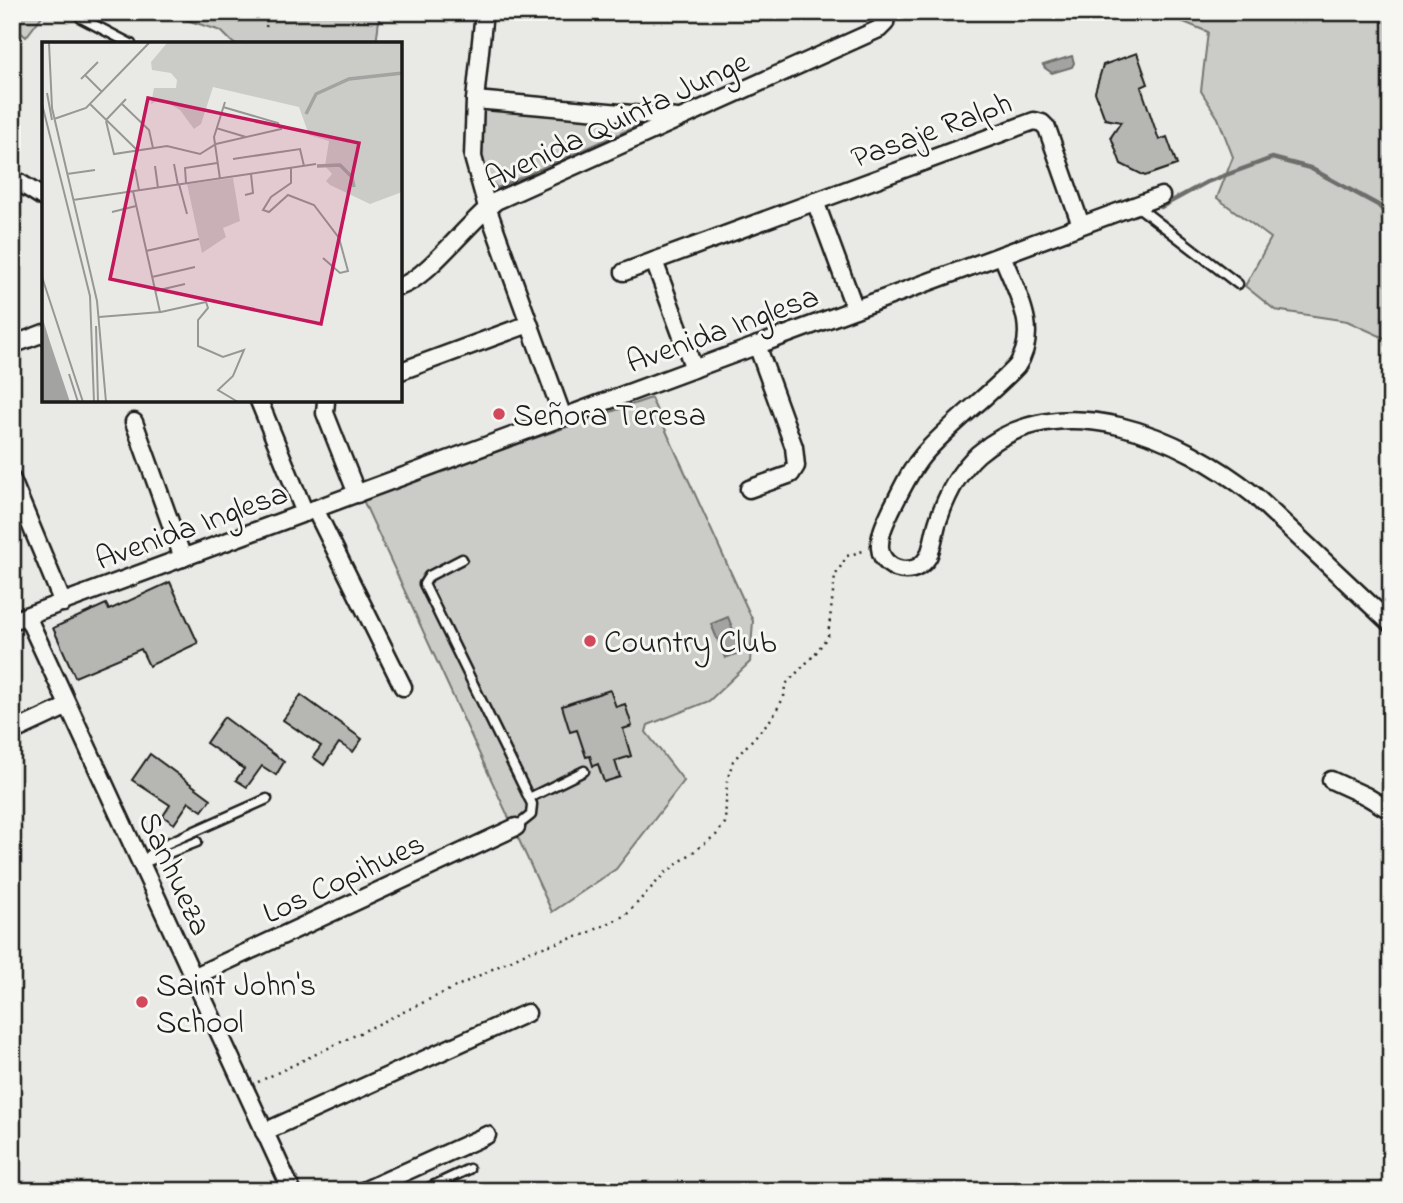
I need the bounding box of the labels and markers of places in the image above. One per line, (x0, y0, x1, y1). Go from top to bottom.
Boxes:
place label: Señora Teresa (513, 394, 706, 441)
marker: Señora Teresa (491, 406, 507, 422)
place label: Country Club (604, 621, 777, 668)
marker: Country Club (582, 633, 598, 649)
place label: Saint John's School (156, 964, 316, 1048)
marker: Saint John's School (134, 994, 150, 1010)

